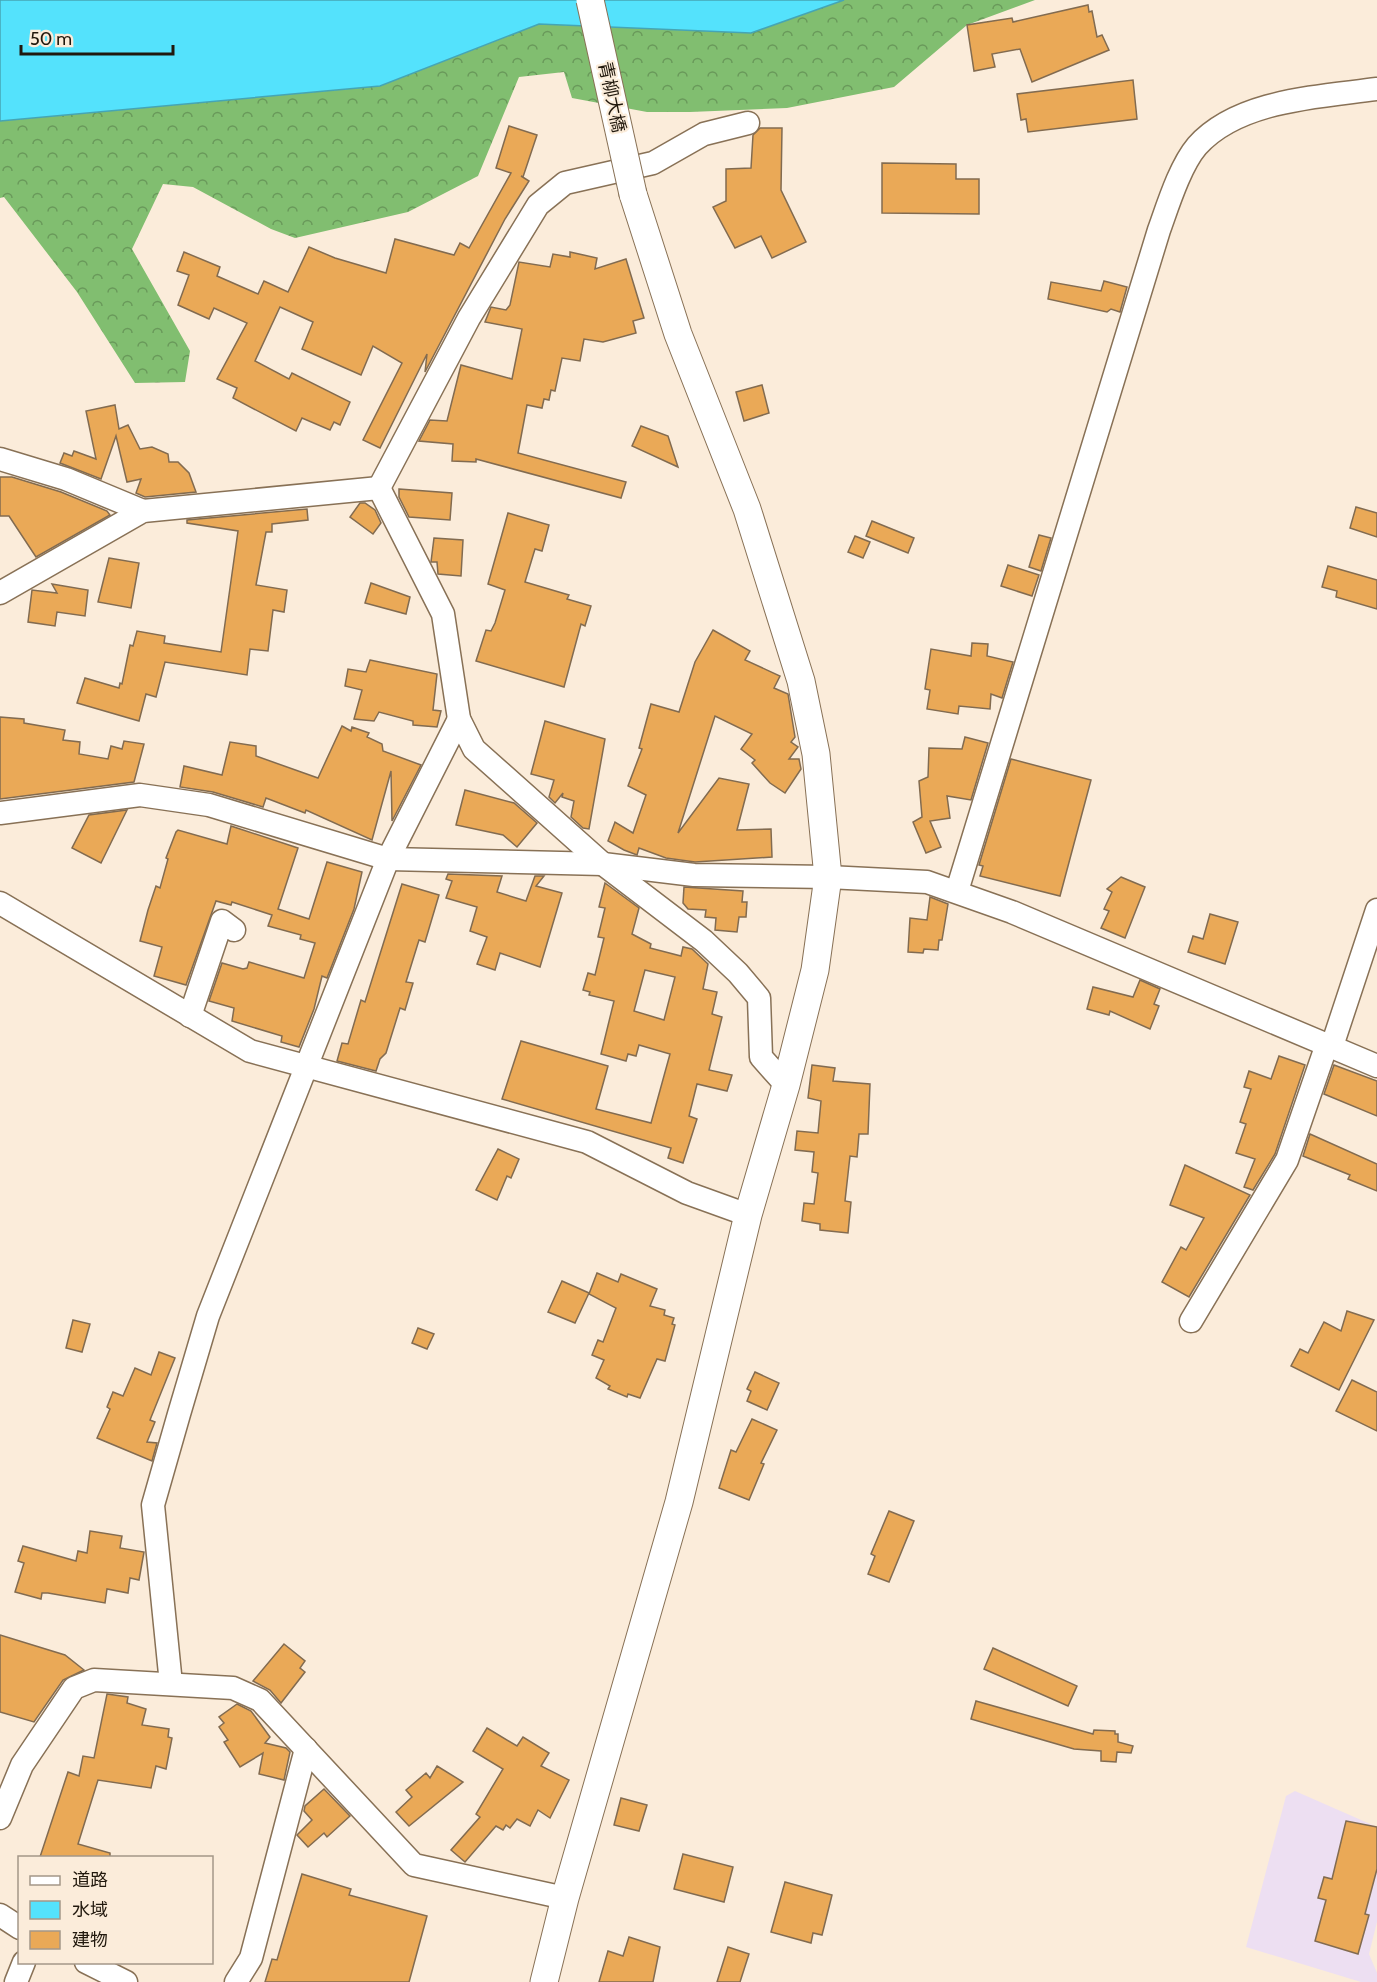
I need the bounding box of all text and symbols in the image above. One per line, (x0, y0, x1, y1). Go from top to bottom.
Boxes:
scale bar (21, 18, 172, 56)
text: 50 m (30, 28, 72, 50)
street label: 青柳大橋 (594, 59, 630, 135)
legend (18, 1856, 213, 1964)
text: 道路 (72, 1869, 108, 1891)
text: 水域 (72, 1899, 108, 1921)
text: 建物 (72, 1929, 108, 1951)

